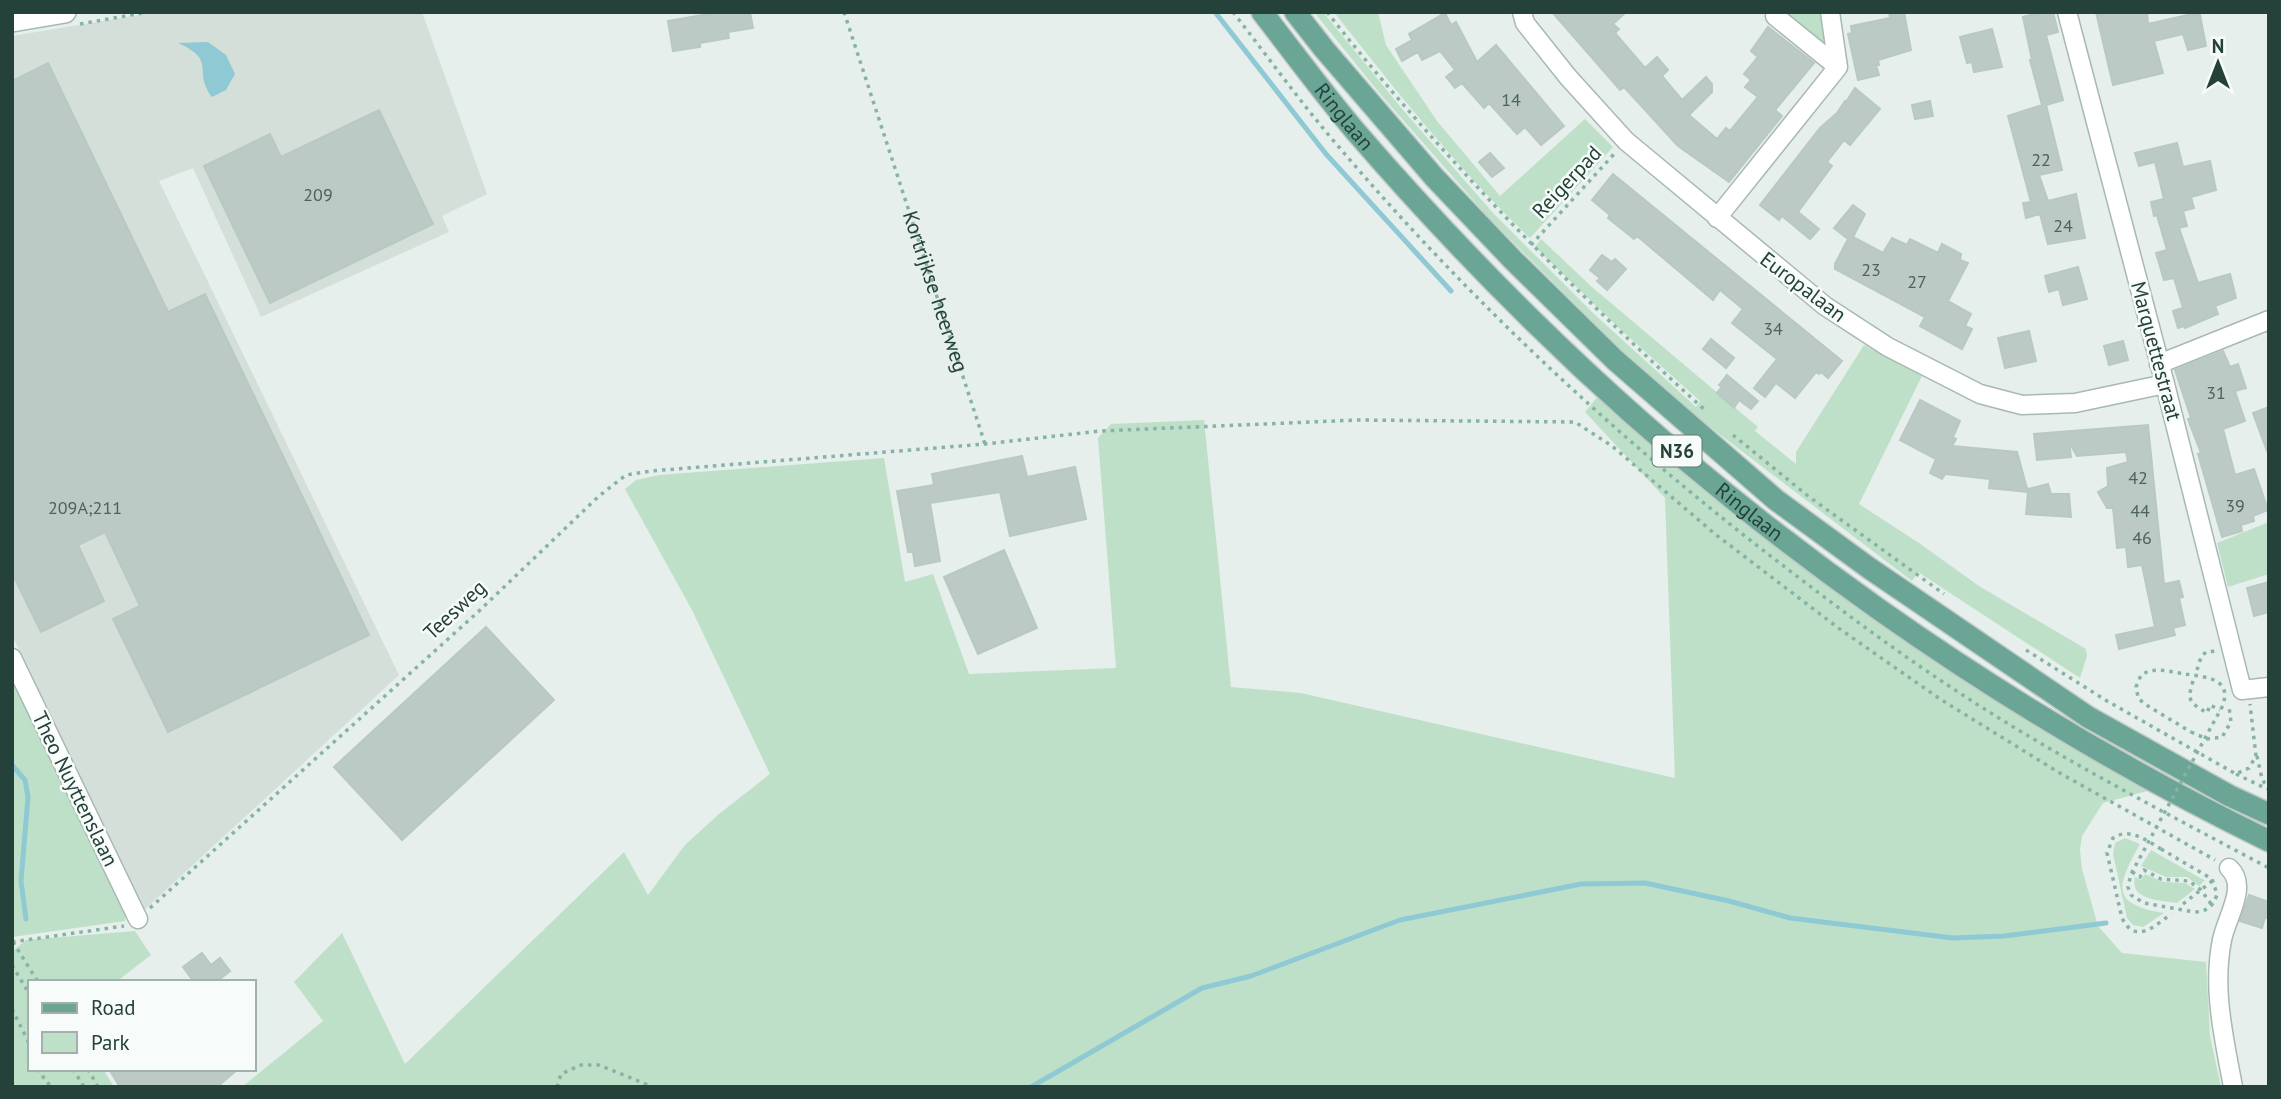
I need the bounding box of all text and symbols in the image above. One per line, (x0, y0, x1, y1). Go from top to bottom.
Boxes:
north arrow (2183, 28, 2253, 98)
text: N (2212, 34, 2224, 58)
street label: Ringlaan (1309, 77, 1380, 156)
house number: 14 (1501, 88, 1521, 111)
street label: Reigerpad (1526, 140, 1607, 224)
house number: 22 (2031, 148, 2051, 171)
house number: 209 (303, 183, 333, 206)
street label: Kortrijkse heerweg (897, 207, 975, 375)
house number: 24 (2053, 214, 2073, 237)
street label: Europalaan (1755, 245, 1852, 328)
house number: 23 (1861, 258, 1881, 281)
house number: 27 (1907, 270, 1927, 293)
street label: Marquettestraat (2125, 278, 2188, 424)
house number: 34 (1763, 317, 1783, 340)
house number: 31 (2206, 381, 2226, 404)
road number: N36 (1652, 436, 1702, 466)
house number: 42 (2128, 466, 2148, 489)
street label: Ringlaan (1710, 476, 1789, 547)
house number: 39 (2225, 494, 2245, 517)
house number: 209A;211 (48, 496, 122, 519)
house number: 44 (2130, 499, 2150, 522)
house number: 46 (2132, 526, 2152, 549)
street label: Teesweg (418, 574, 492, 645)
street label: Theo Nuyttenslaan (26, 707, 125, 871)
legend (28, 980, 256, 1071)
text: Road (91, 994, 135, 1021)
text: Park (91, 1029, 130, 1056)

